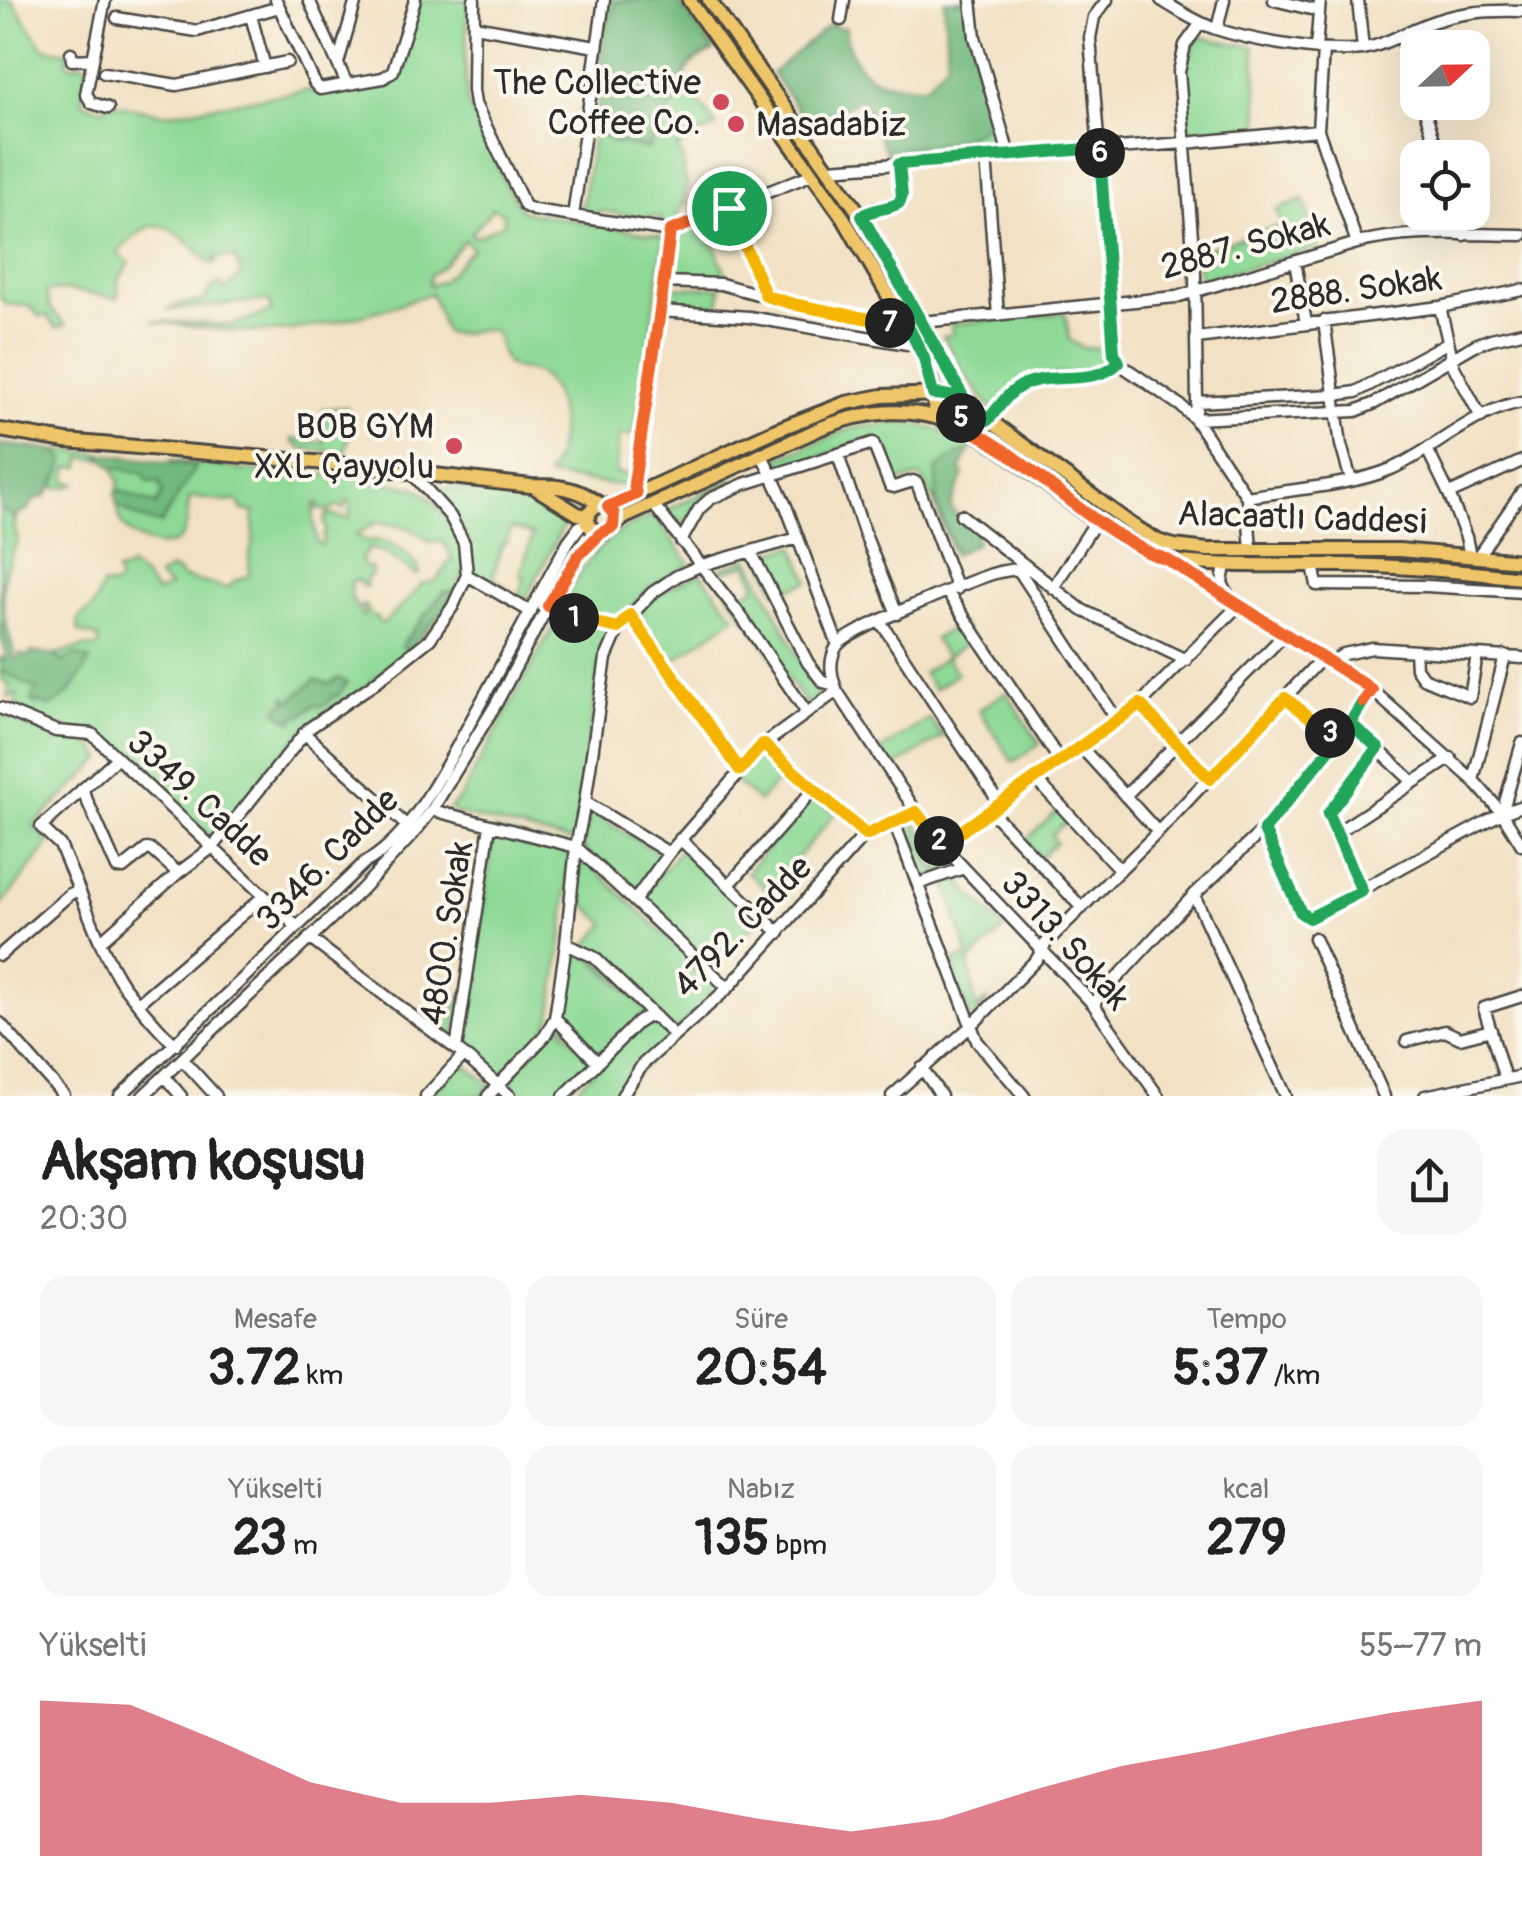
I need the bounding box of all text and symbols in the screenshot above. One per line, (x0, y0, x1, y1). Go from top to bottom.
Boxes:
north arrow (1400, 30, 1490, 120)
map controls (1400, 30, 1490, 230)
place label: The Collective Coffee Co. (493, 61, 701, 145)
marker: The Collective Coffee Co. (710, 91, 732, 113)
place label: Masadabiz (756, 103, 906, 147)
marker: Masadabiz (725, 113, 747, 135)
pin: 6 (1075, 128, 1125, 178)
text: 6 (1092, 135, 1108, 170)
button: locate (1400, 140, 1490, 230)
pin (687, 166, 772, 251)
icon: arrive (702, 181, 757, 236)
street label: 2887. Sokak (1156, 202, 1335, 290)
street label: 2888. Sokak (1268, 256, 1445, 324)
pin: 7 (865, 298, 915, 348)
text: 7 (883, 305, 897, 340)
pin: 5 (936, 393, 986, 443)
text: 5 (953, 400, 969, 435)
place label: BOB GYM XXL Çayyolu (254, 405, 434, 489)
marker: BOB GYM XXL Çayyolu (443, 435, 465, 457)
street label: Alacaatlı Caddesi (1177, 492, 1427, 544)
pin: 1 (549, 593, 599, 643)
text: 1 (569, 600, 579, 635)
pin: 3 (1305, 708, 1355, 758)
text: 3 (1322, 715, 1338, 750)
street label: 3349. Cadde (118, 720, 281, 877)
street label: 3346. Cadde (247, 779, 409, 941)
pin: 2 (914, 816, 964, 866)
text: 2 (931, 823, 947, 858)
street label: 4800. Sokak (411, 838, 483, 1028)
street label: 4792. Cadde (664, 846, 822, 1007)
street label: 3313. Sokak (991, 862, 1139, 1020)
text: Akşam koşusu (40, 1127, 366, 1196)
button: share (1377, 1129, 1482, 1234)
text: 20:30 (40, 1199, 128, 1239)
text: Mesafe (234, 1302, 317, 1337)
text: Süre (734, 1302, 788, 1337)
text: Tempo (1206, 1302, 1287, 1337)
text: 3.72 (207, 1337, 301, 1400)
text: 20:54 (695, 1337, 827, 1400)
text: 5:37 (1173, 1337, 1268, 1400)
text: km (301, 1358, 343, 1393)
text: /km (1268, 1358, 1320, 1393)
text: Yükselti (229, 1472, 322, 1507)
text: Nabız (727, 1472, 795, 1507)
text: kcal (1224, 1472, 1269, 1507)
text: 23 (233, 1507, 287, 1570)
text: 135 (695, 1507, 769, 1570)
text: 279 (1207, 1507, 1287, 1570)
text: m (287, 1528, 318, 1563)
text: bpm (769, 1528, 827, 1563)
text: Yükselti (40, 1626, 146, 1666)
text: 55–77 m (1359, 1626, 1482, 1666)

